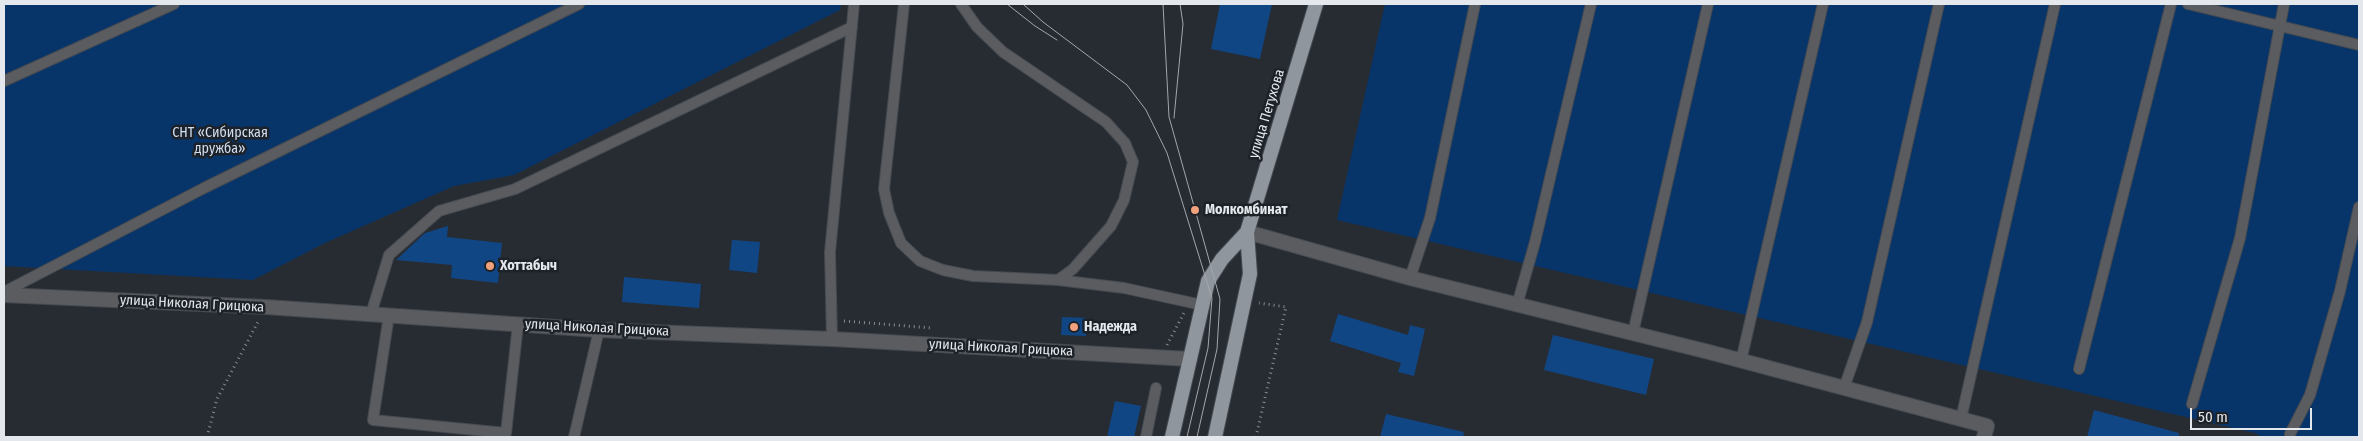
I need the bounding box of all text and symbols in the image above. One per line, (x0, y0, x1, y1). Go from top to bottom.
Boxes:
street label: улица Петухова (1245, 67, 1289, 161)
park label: СНТ «Сибирская дружба» (172, 125, 268, 158)
place label: Молкомбинат (1205, 202, 1287, 218)
marker: Молкомбинат (1189, 204, 1201, 216)
place label: Хоттабыч (500, 258, 557, 274)
marker: Хоттабыч (484, 260, 496, 272)
street label: улица Николая Грицюка (120, 292, 264, 316)
street label: улица Николая Грицюка (525, 316, 669, 340)
place label: Надежда (1084, 319, 1137, 335)
marker: Надежда (1068, 321, 1080, 333)
street label: улица Николая Грицюка (929, 336, 1073, 360)
scale bar (2193, 398, 2316, 430)
text: 50 m (2198, 408, 2228, 426)

